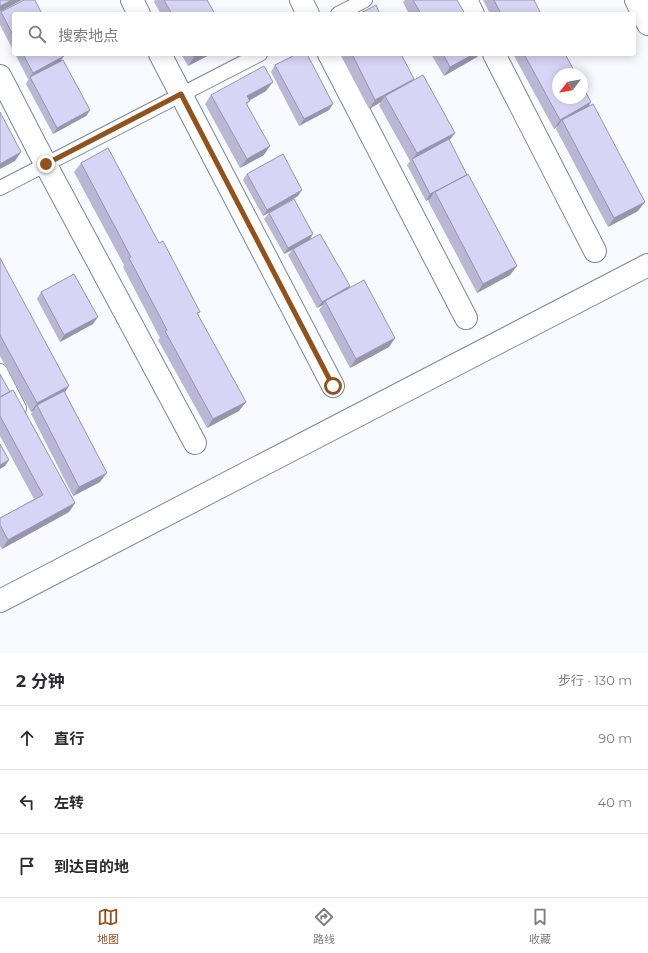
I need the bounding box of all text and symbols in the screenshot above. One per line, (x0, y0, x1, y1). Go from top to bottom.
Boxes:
search box (12, 12, 636, 56)
icon: search (26, 23, 48, 45)
text: 搜索地点 (58, 26, 118, 45)
north arrow (552, 68, 588, 104)
route end (37, 155, 55, 173)
route start (324, 377, 342, 395)
text: 2 分钟 (16, 671, 65, 691)
text: 步行 · 130 m (558, 672, 632, 688)
icon: ahead (16, 727, 38, 749)
text: 直行 (54, 729, 84, 748)
text: 90 m (598, 730, 632, 746)
icon: left (16, 791, 38, 813)
text: 左转 (54, 793, 84, 812)
text: 40 m (598, 794, 632, 810)
icon: arrive (16, 855, 38, 877)
text: 到达目的地 (54, 857, 129, 876)
tab: 地图 (97, 906, 119, 946)
tab: 路线 (313, 906, 335, 946)
tab: 收藏 (529, 906, 551, 946)

